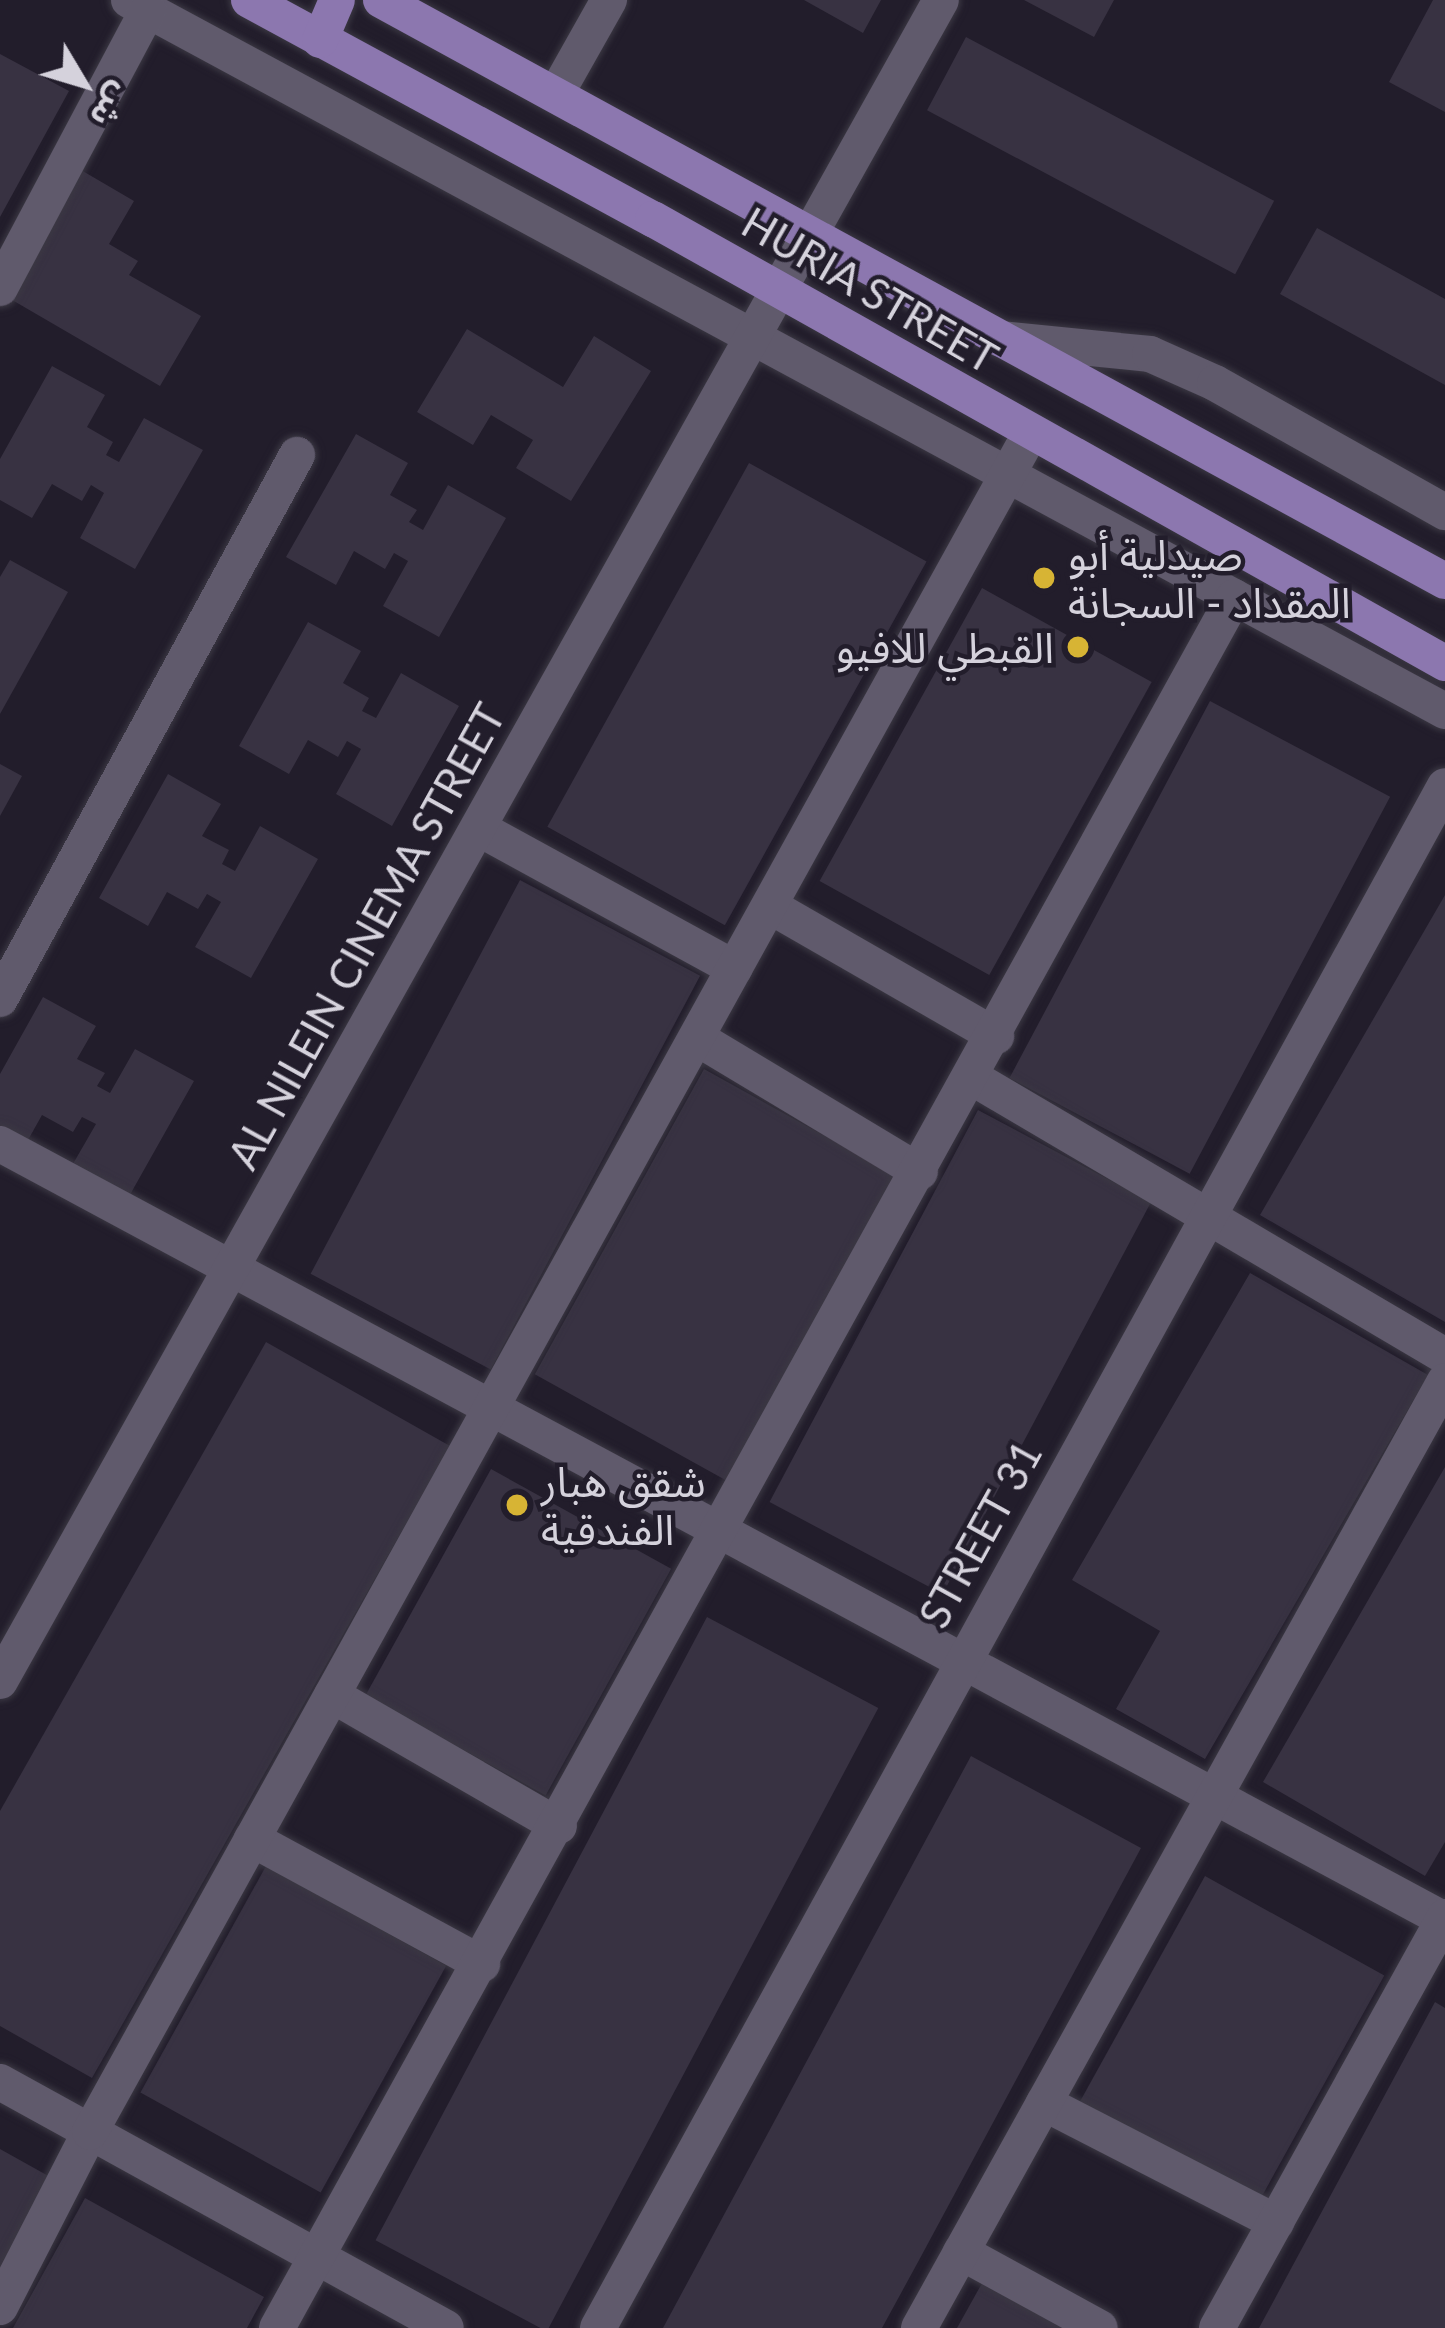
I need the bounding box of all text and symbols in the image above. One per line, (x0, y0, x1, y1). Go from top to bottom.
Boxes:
north arrow (24, 24, 144, 144)
text: ش (83, 76, 142, 136)
street label: HURIA STREET (733, 196, 1007, 384)
place label: صيدلية أبو المقداد - السجانة (1068, 529, 1351, 628)
marker: صيدلية أبو المقداد - السجانة (1031, 565, 1057, 591)
place label: القبطي للافيو (836, 622, 1054, 672)
marker: القبطي للافيو (1065, 634, 1091, 660)
street label: AL NILEIN CINEMA STREET (216, 694, 516, 1178)
street label: STREET 31 (908, 1431, 1052, 1637)
place label: شقق هبار الفندقية (541, 1456, 706, 1555)
marker: شقق هبار الفندقية (504, 1492, 530, 1518)

